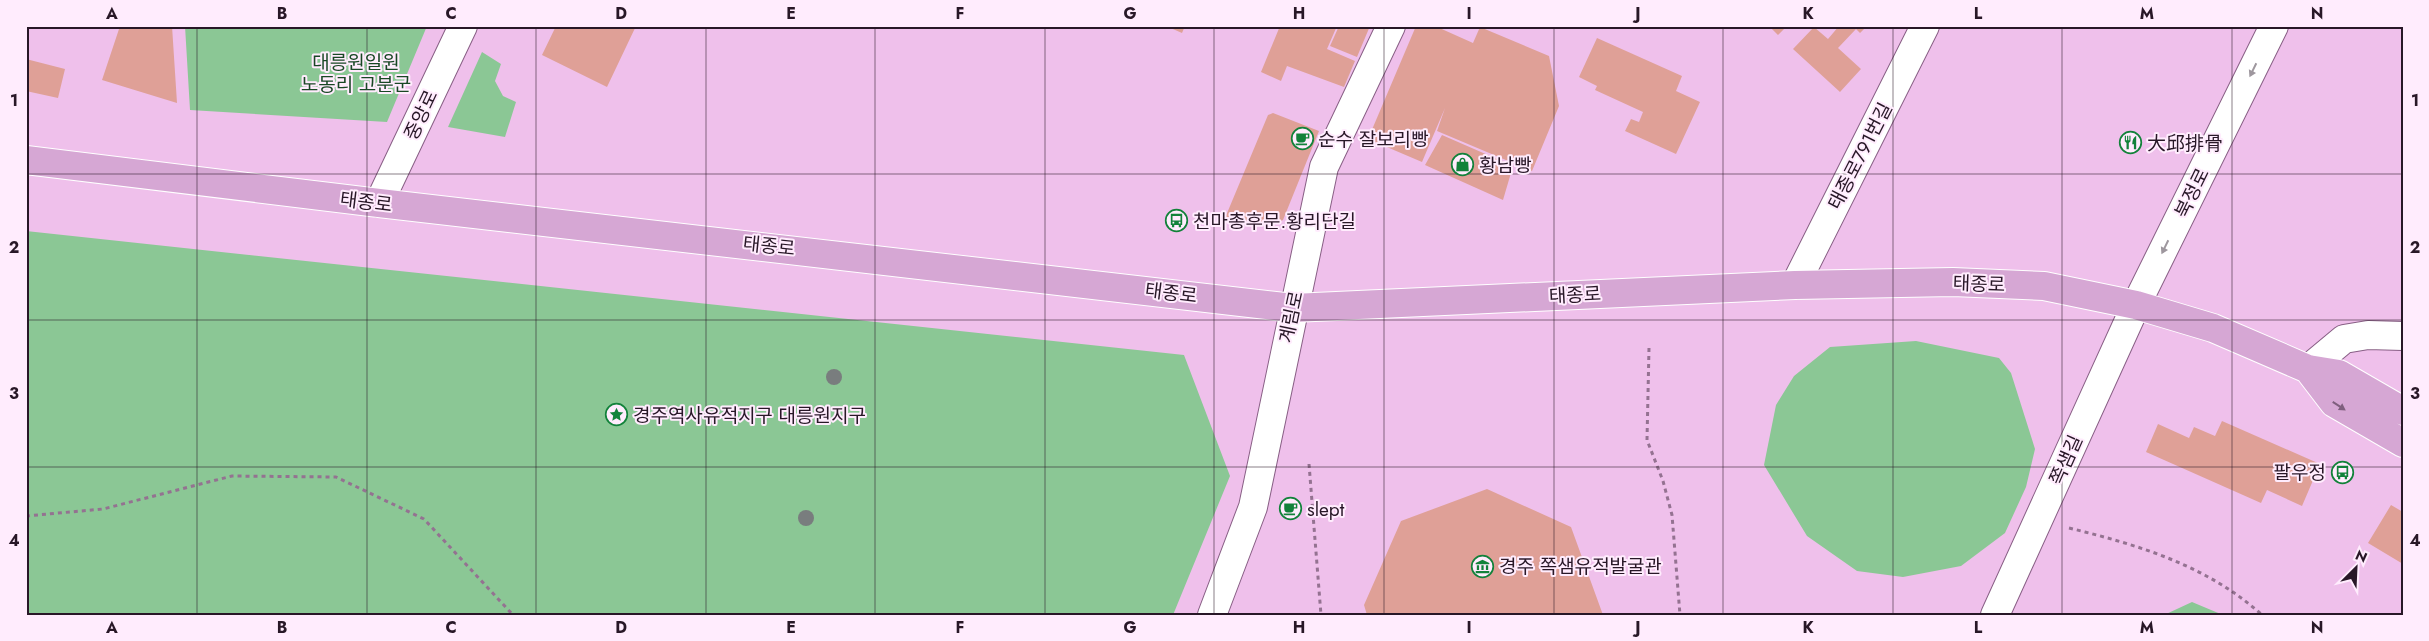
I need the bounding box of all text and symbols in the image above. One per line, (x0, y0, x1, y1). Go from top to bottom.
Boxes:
text: A (105, 2, 118, 25)
text: B (277, 2, 287, 25)
text: C (445, 2, 457, 25)
text: D (615, 2, 627, 25)
text: E (786, 2, 796, 25)
text: F (956, 2, 964, 25)
text: G (1123, 2, 1137, 25)
text: H (1293, 2, 1305, 25)
text: I (1466, 2, 1472, 25)
text: J (1632, 2, 1641, 25)
text: K (1802, 2, 1814, 25)
text: L (1974, 2, 1983, 25)
text: M (2140, 2, 2154, 25)
text: N (2311, 2, 2323, 25)
park label: 대릉원일원 노동리 고분군 (301, 49, 411, 98)
one-way arrow (2249, 63, 2257, 77)
street label: 중앙로 (398, 86, 444, 144)
text: 1 (10, 89, 18, 112)
text: 1 (2411, 89, 2419, 112)
street label: 태종로791번길 (1821, 98, 1899, 214)
place label: 순수 잘보리빵 (1318, 126, 1429, 153)
cafe icon: 순수 잘보리빵 (1290, 127, 1314, 151)
place label: 大邱排骨 (2147, 130, 2223, 157)
restaurant icon: 大邱排骨 (2119, 131, 2143, 155)
place label: 황남빵 (1479, 152, 1532, 179)
shop icon: 황남빵 (1451, 153, 1475, 177)
street label: 북정로 (2168, 164, 2216, 222)
street label: 태종로 (338, 185, 394, 219)
place label: 천마총후문.황리단길 (1193, 208, 1356, 235)
bus stop icon: 천마총후문.황리단길 (1165, 209, 1189, 233)
street label: 태종로 (742, 230, 796, 262)
text: 2 (9, 236, 19, 259)
text: 2 (2410, 236, 2420, 259)
one-way arrow (2161, 240, 2169, 254)
street label: 태종로 (1952, 270, 2006, 298)
street label: 태종로 (1143, 276, 1199, 310)
street label: 태종로 (1548, 280, 1602, 310)
street label: 계림로 (1272, 289, 1310, 345)
text: 3 (9, 382, 19, 405)
text: 3 (2410, 382, 2420, 405)
one-way arrow (2333, 401, 2346, 410)
place label: 경주역사유적지구 대릉원지구 (633, 402, 866, 429)
place icon: 경주역사유적지구 대릉원지구 (605, 403, 629, 427)
street label: 쪽샘길 (2043, 431, 2089, 489)
place label: 팔우정 (2274, 459, 2326, 486)
bus stop icon: 팔우정 (2330, 460, 2354, 484)
place label: slept (1307, 496, 1345, 523)
cafe icon: slept (1279, 497, 1303, 521)
text: 4 (8, 529, 20, 552)
text: 4 (2409, 529, 2421, 552)
north arrow (2332, 544, 2382, 594)
text: N (2352, 545, 2370, 568)
place label: 경주 쪽샘유적발굴관 (1499, 553, 1662, 580)
museum icon: 경주 쪽샘유적발굴관 (1471, 554, 1495, 578)
text: A (105, 616, 118, 639)
text: B (277, 616, 287, 639)
text: C (445, 616, 457, 639)
text: D (615, 616, 627, 639)
text: E (786, 616, 796, 639)
text: F (956, 616, 964, 639)
text: G (1123, 616, 1137, 639)
text: H (1293, 616, 1305, 639)
text: I (1466, 616, 1472, 639)
text: J (1632, 616, 1641, 639)
text: K (1802, 616, 1814, 639)
text: L (1974, 616, 1983, 639)
text: M (2140, 616, 2154, 639)
text: N (2311, 616, 2323, 639)

